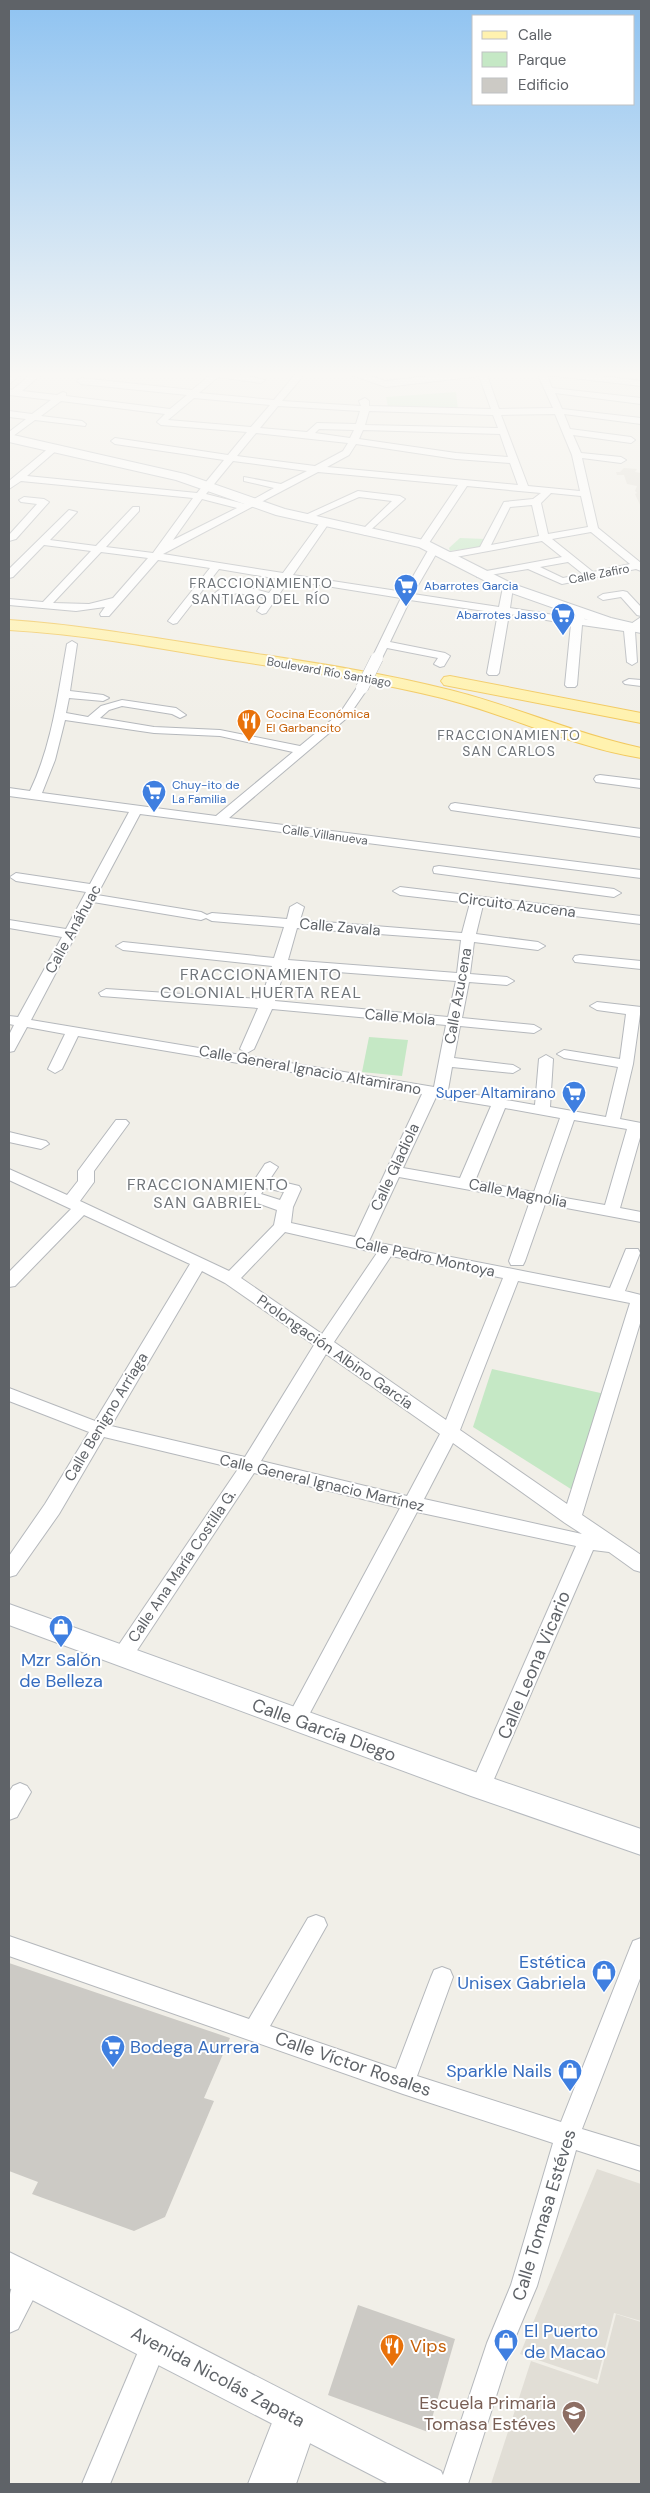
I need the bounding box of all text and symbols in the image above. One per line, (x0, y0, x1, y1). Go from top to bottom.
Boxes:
legend (472, 15, 635, 105)
text: Calle (518, 25, 552, 45)
text: Parque (518, 50, 566, 70)
text: Edificio (518, 75, 569, 95)
street label: Calle Zafiro (567, 560, 631, 588)
supermarket icon: Abarrotes Garcia (393, 573, 419, 607)
district label: FRACCIONAMIENTO SANTIAGO DEL RÍO (189, 574, 333, 608)
place label: Abarrotes Garcia (424, 578, 518, 594)
supermarket icon: Abarrotes Jasso (550, 602, 576, 636)
place label: Abarrotes Jasso (456, 607, 546, 623)
street label: Boulevard Río Santiago (265, 653, 393, 691)
place label: Cocina Económica El Garbancito (266, 706, 370, 736)
restaurant icon: Cocina Económica El Garbancito (236, 708, 262, 742)
district label: FRACCIONAMIENTO SAN CARLOS (437, 726, 581, 760)
place label: Chuy-ito de La Familia (172, 777, 240, 807)
supermarket icon: Chuy-ito de La Familia (141, 779, 167, 813)
street label: Calle Villanueva (281, 821, 369, 849)
street label: Calle Anáhuac (40, 881, 106, 977)
street label: Circuito Azucena (457, 888, 577, 922)
street label: Calle Zavala (299, 913, 381, 941)
street label: Calle Azucena (440, 946, 476, 1046)
district label: FRACCIONAMIENTO COLONIAL HUERTA REAL (160, 964, 362, 1003)
street label: Calle Mola (364, 1004, 436, 1030)
street label: Calle General Ignacio Altamirano (197, 1041, 423, 1099)
supermarket icon: Super Altamirano (561, 1080, 587, 1114)
place label: Super Altamirano (436, 1083, 556, 1103)
street label: Calle Gladiola (366, 1120, 424, 1214)
district label: FRACCIONAMIENTO SAN GABRIEL (127, 1174, 289, 1213)
street label: Calle Magnolia (467, 1174, 569, 1212)
street label: Calle Pedro Montoya (353, 1232, 497, 1282)
street label: Prolongación Albino García (253, 1290, 417, 1414)
street label: Calle Benigno Arriaga (60, 1349, 152, 1485)
street label: Calle General Ignacio Martínez (218, 1450, 426, 1516)
street label: Calle Ana María Costilla G. (123, 1486, 241, 1646)
street label: Calle Leona Vicario (492, 1587, 576, 1743)
shop icon: Mzr Salón de Belleza (48, 1614, 74, 1648)
place label: Mzr Salón de Belleza (19, 1648, 103, 1693)
street label: Calle García Diego (249, 1693, 399, 1767)
place label: Estética Unisex Gabriela (457, 1950, 586, 1995)
shop icon: Estética Unisex Gabriela (591, 1959, 617, 1993)
street label: Calle Víctor Rosales (272, 2026, 434, 2102)
supermarket icon: Bodega Aurrera (100, 2034, 126, 2068)
place label: Bodega Aurrera (130, 2035, 259, 2059)
shop icon: Sparkle Nails (557, 2058, 583, 2092)
place label: Sparkle Nails (446, 2059, 552, 2083)
street label: Calle Tomasa Estéves (506, 2126, 582, 2304)
place label: El Puerto de Macao (524, 2319, 606, 2364)
street label: Avenida Nicolás Zapata (127, 2321, 309, 2433)
shop icon: El Puerto de Macao (493, 2328, 519, 2362)
restaurant icon: Vips (379, 2333, 405, 2367)
place label: Vips (410, 2334, 447, 2358)
place label: Escuela Primaria Tomasa Estéves (419, 2391, 556, 2436)
school or university icon: Escuela Primaria Tomasa Estéves (561, 2400, 587, 2434)

